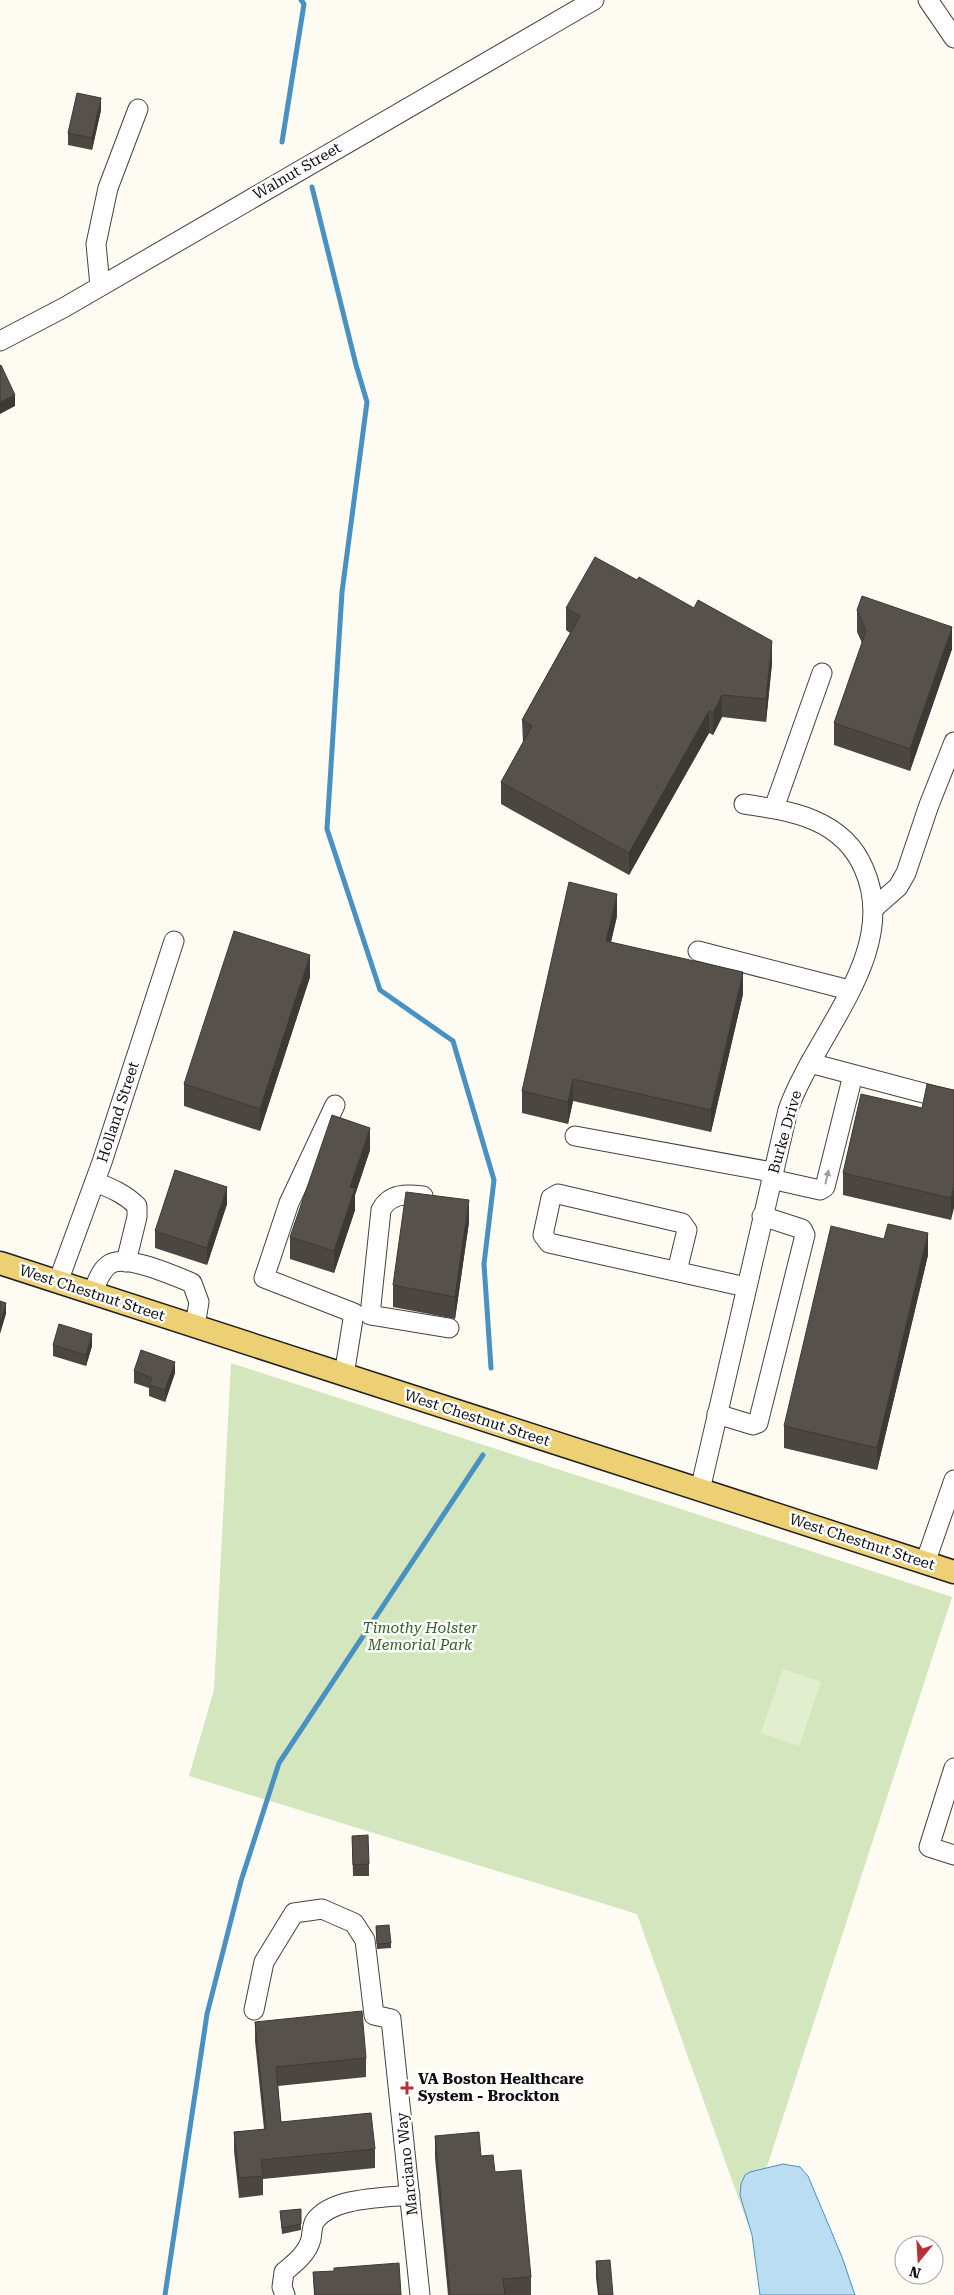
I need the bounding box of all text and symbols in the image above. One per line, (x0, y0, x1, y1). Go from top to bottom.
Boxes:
street label: Walnut Street (250, 138, 345, 203)
street label: Holland Street (93, 1059, 143, 1165)
street label: Burke Drive (765, 1088, 805, 1176)
one-way arrow (823, 1169, 831, 1184)
street label: West Chestnut Street (17, 1261, 167, 1325)
street label: West Chestnut Street (402, 1386, 552, 1450)
street label: West Chestnut Street (787, 1510, 937, 1574)
park label: Timothy Holster Memorial Park (363, 1619, 478, 1654)
place label: VA Boston Healthcare System - Brockton (418, 2070, 584, 2105)
marker: VA Boston Healthcare System - Brockton (400, 2081, 414, 2095)
street label: Marciano Way (393, 2111, 421, 2216)
north arrow (894, 2235, 944, 2285)
text: N (907, 2263, 923, 2282)

